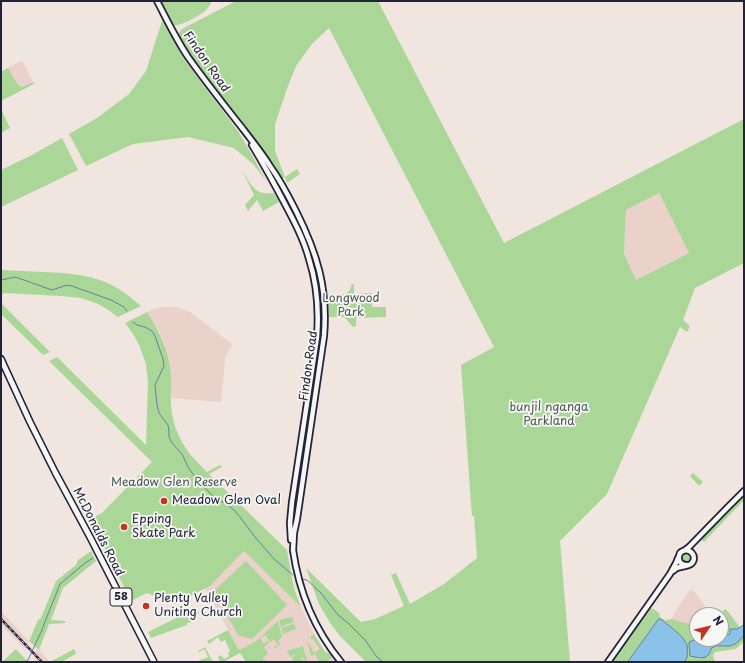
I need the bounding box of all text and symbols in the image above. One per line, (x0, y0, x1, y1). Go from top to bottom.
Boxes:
street label: Findon Road (180, 29, 232, 95)
park label: Longwood Park (322, 292, 380, 320)
street label: Findon Road (297, 330, 321, 402)
park label: bunjil nganga Parkland (510, 401, 588, 429)
park label: Meadow Glen Reserve (111, 476, 237, 490)
street label: McDonalds Road (69, 485, 127, 579)
place label: Meadow Glen Oval (172, 494, 281, 508)
marker: Meadow Glen Oval (159, 496, 169, 506)
place label: Epping Skate Park (132, 513, 196, 541)
marker: Epping Skate Park (119, 522, 129, 532)
road number: 58 (110, 588, 132, 606)
place label: Plenty Valley Uniting Church (154, 592, 242, 620)
marker: Plenty Valley Uniting Church (141, 601, 151, 611)
north arrow (689, 607, 729, 647)
text: N (709, 612, 728, 629)

